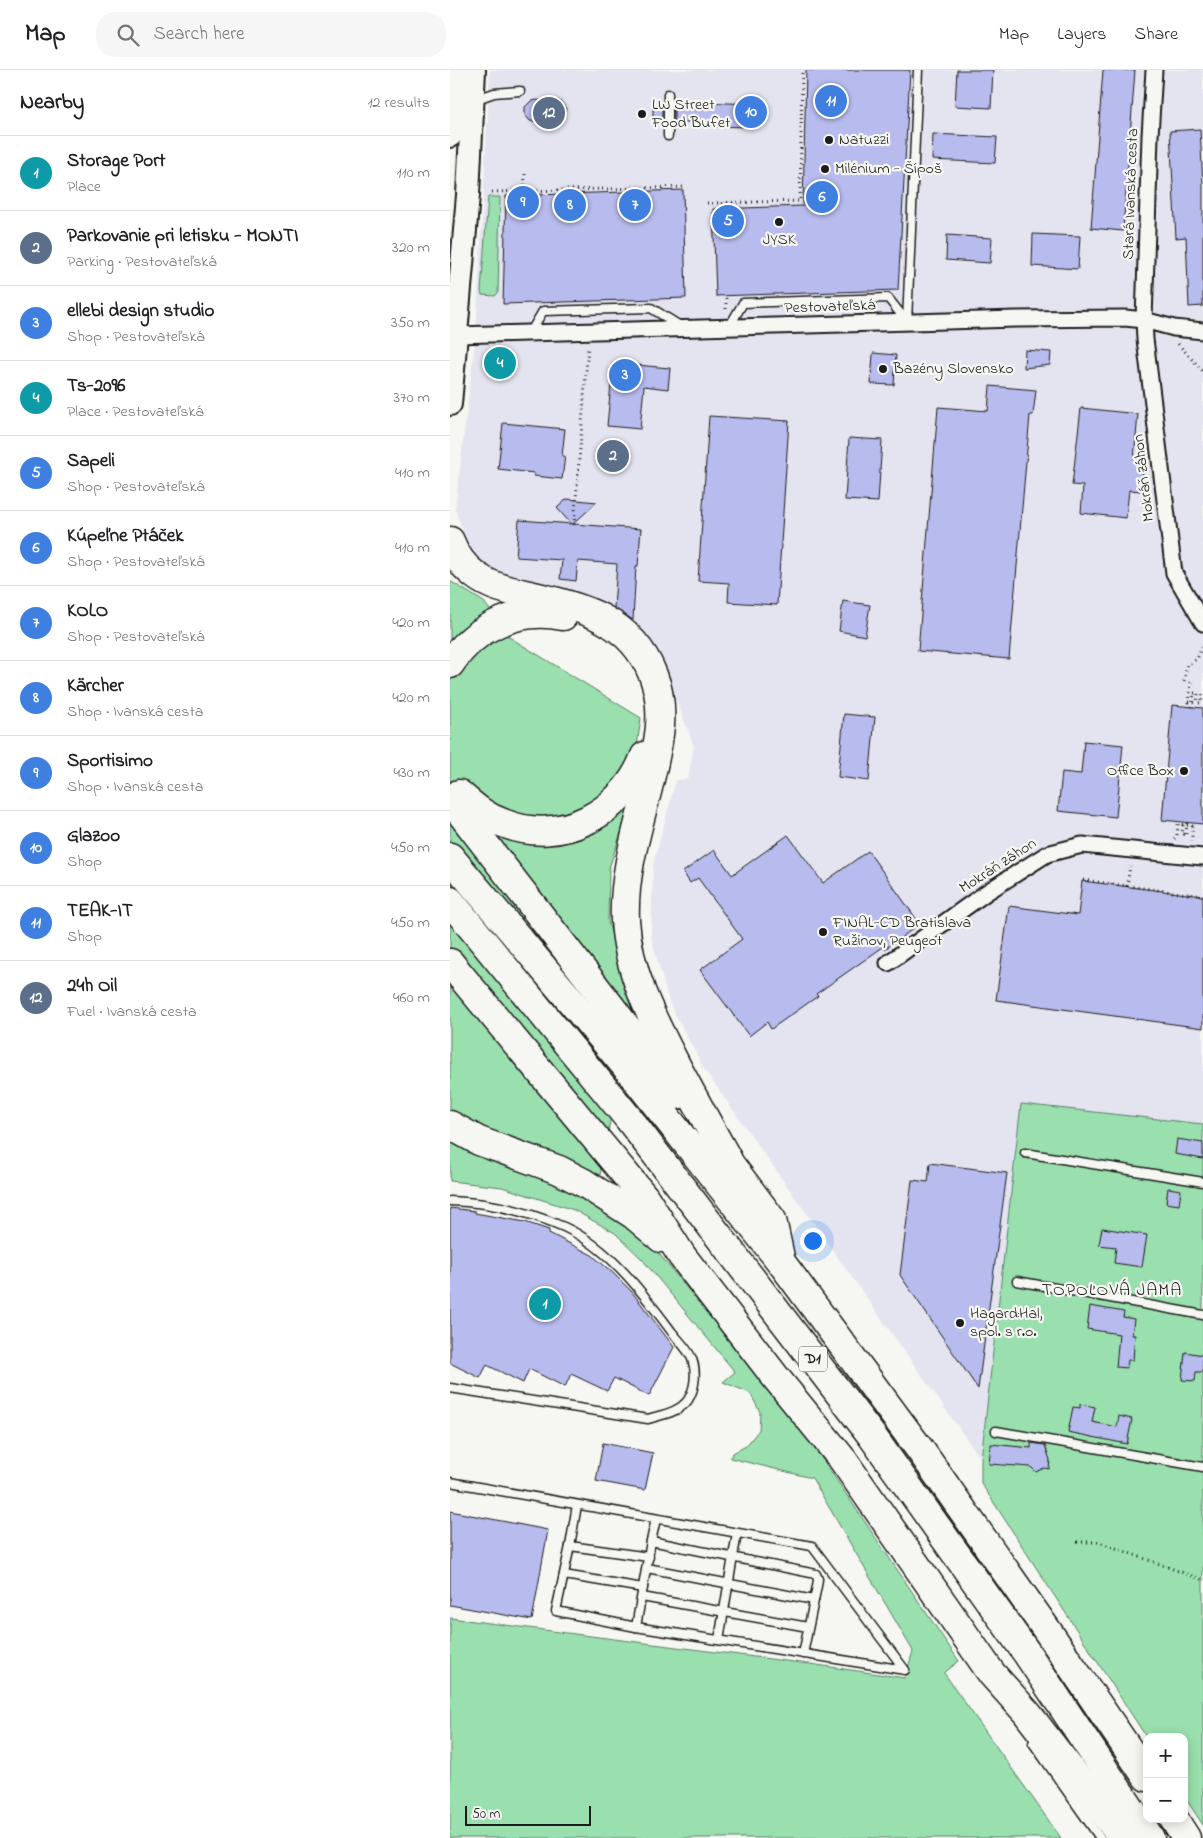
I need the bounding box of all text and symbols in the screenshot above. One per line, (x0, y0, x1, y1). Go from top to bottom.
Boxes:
search box (96, 12, 446, 57)
text: Map (25, 17, 66, 52)
icon: search (114, 21, 142, 49)
text: Search here (154, 21, 245, 48)
text: Map (999, 22, 1029, 48)
text: Layers (1057, 22, 1107, 48)
text: Share (1135, 22, 1178, 48)
pin: 11 (815, 82, 847, 120)
text: Nearby (20, 88, 84, 118)
text: 12 results (367, 91, 430, 115)
place label: LW Street Food Bufet (651, 93, 731, 135)
pin: 10 (735, 93, 767, 131)
pin: 12 (533, 94, 565, 132)
marker: LW Street Food Bufet (636, 108, 648, 120)
place label: Natuzzi (839, 128, 889, 152)
street label: Stará Ivanská cesta (1117, 128, 1145, 260)
marker: Natuzzi (823, 134, 835, 146)
text: Storage Port (67, 148, 165, 175)
place label: Milénium - Šípoš (835, 157, 942, 181)
text: 1 (33, 161, 39, 185)
text: 110 m (396, 161, 430, 185)
marker: Milénium - Šípoš (819, 163, 831, 175)
text: Place (67, 175, 101, 199)
pin: 6 (806, 178, 838, 216)
pin: 9 (507, 183, 539, 221)
pin: 8 (554, 186, 586, 224)
pin: 7 (619, 186, 651, 224)
pin: 5 (712, 202, 744, 240)
marker: JYSK (773, 216, 785, 228)
text: Parkovanie pri letisku - MONTI (67, 223, 298, 250)
place label: JYSK (762, 228, 796, 252)
text: 2 (32, 236, 40, 260)
text: 320 m (392, 236, 430, 260)
text: Parking · Pestovateľská (67, 250, 216, 274)
street label: Pestovateľská (784, 293, 876, 321)
text: ellebi design studio (67, 298, 214, 325)
text: 3 (33, 311, 39, 335)
text: 350 m (391, 311, 430, 335)
text: Shop · Pestovateľská (67, 325, 205, 349)
pin: 4 (484, 344, 516, 382)
pin: 3 (609, 356, 641, 394)
place label: Bazény Slovensko (892, 357, 1014, 381)
marker: Bazény Slovensko (877, 363, 889, 375)
text: Ts-2096 (67, 373, 125, 400)
text: 4 (33, 386, 39, 410)
text: 370 m (393, 386, 430, 410)
text: Place · Pestovateľská (67, 400, 204, 424)
street label: Mokráň záhon (1127, 433, 1161, 523)
pin: 2 (597, 437, 629, 475)
text: Sapeli (67, 448, 115, 475)
text: 5 (31, 461, 41, 485)
text: 410 m (395, 461, 430, 485)
text: Shop · Pestovateľská (67, 475, 205, 499)
text: Kúpeľne Ptáček (67, 523, 184, 550)
text: 6 (32, 536, 40, 560)
text: 410 m (395, 536, 430, 560)
text: Shop · Pestovateľská (67, 550, 205, 574)
text: KOLO (67, 598, 108, 625)
text: 7 (33, 611, 39, 635)
text: 420 m (392, 611, 430, 635)
text: Shop · Pestovateľská (67, 625, 205, 649)
text: Kärcher (67, 673, 124, 700)
text: 8 (33, 686, 39, 710)
text: 420 m (392, 686, 430, 710)
text: Shop · Ivanská cesta (67, 700, 203, 724)
text: Sportisimo (67, 748, 153, 775)
place label: Office Box (1107, 759, 1174, 783)
text: 9 (34, 761, 38, 785)
text: 430 m (393, 761, 430, 785)
marker: Office Box (1178, 765, 1190, 777)
text: Shop · Ivanská cesta (67, 775, 203, 799)
text: Glazoo (67, 823, 120, 850)
street label: Mokráň záhon (955, 832, 1042, 900)
text: 10 (30, 836, 42, 860)
text: 450 m (391, 836, 430, 860)
text: Shop (67, 850, 102, 874)
text: TEAK-IT (67, 898, 133, 925)
text: 11 (31, 911, 41, 935)
text: 450 m (391, 911, 430, 935)
place label: FINAL-CD Bratislava Ružinov, Peugeot (832, 911, 971, 953)
text: Shop (67, 925, 102, 949)
marker: FINAL-CD Bratislava Ružinov, Peugeot (817, 926, 829, 938)
text: 24h Oil (67, 973, 117, 1000)
text: 12 (29, 986, 43, 1010)
text: 460 m (393, 986, 430, 1010)
text: Fuel · Ivanská cesta (67, 1000, 197, 1024)
your location (800, 1228, 826, 1254)
district label: TOPOĽOVÁ JAMA (1042, 1278, 1182, 1304)
pin: 1 (529, 1285, 561, 1323)
place label: Hagard:Hal, spol. s r.o. (970, 1302, 1043, 1344)
marker: Hagard:Hal, spol. s r.o. (954, 1317, 966, 1329)
road number: D1 (799, 1346, 827, 1372)
map controls (1143, 1733, 1188, 1823)
button: + (1143, 1733, 1188, 1778)
button: − (1143, 1778, 1188, 1823)
scale bar (465, 1803, 591, 1826)
text: 50 m (472, 1804, 500, 1825)

